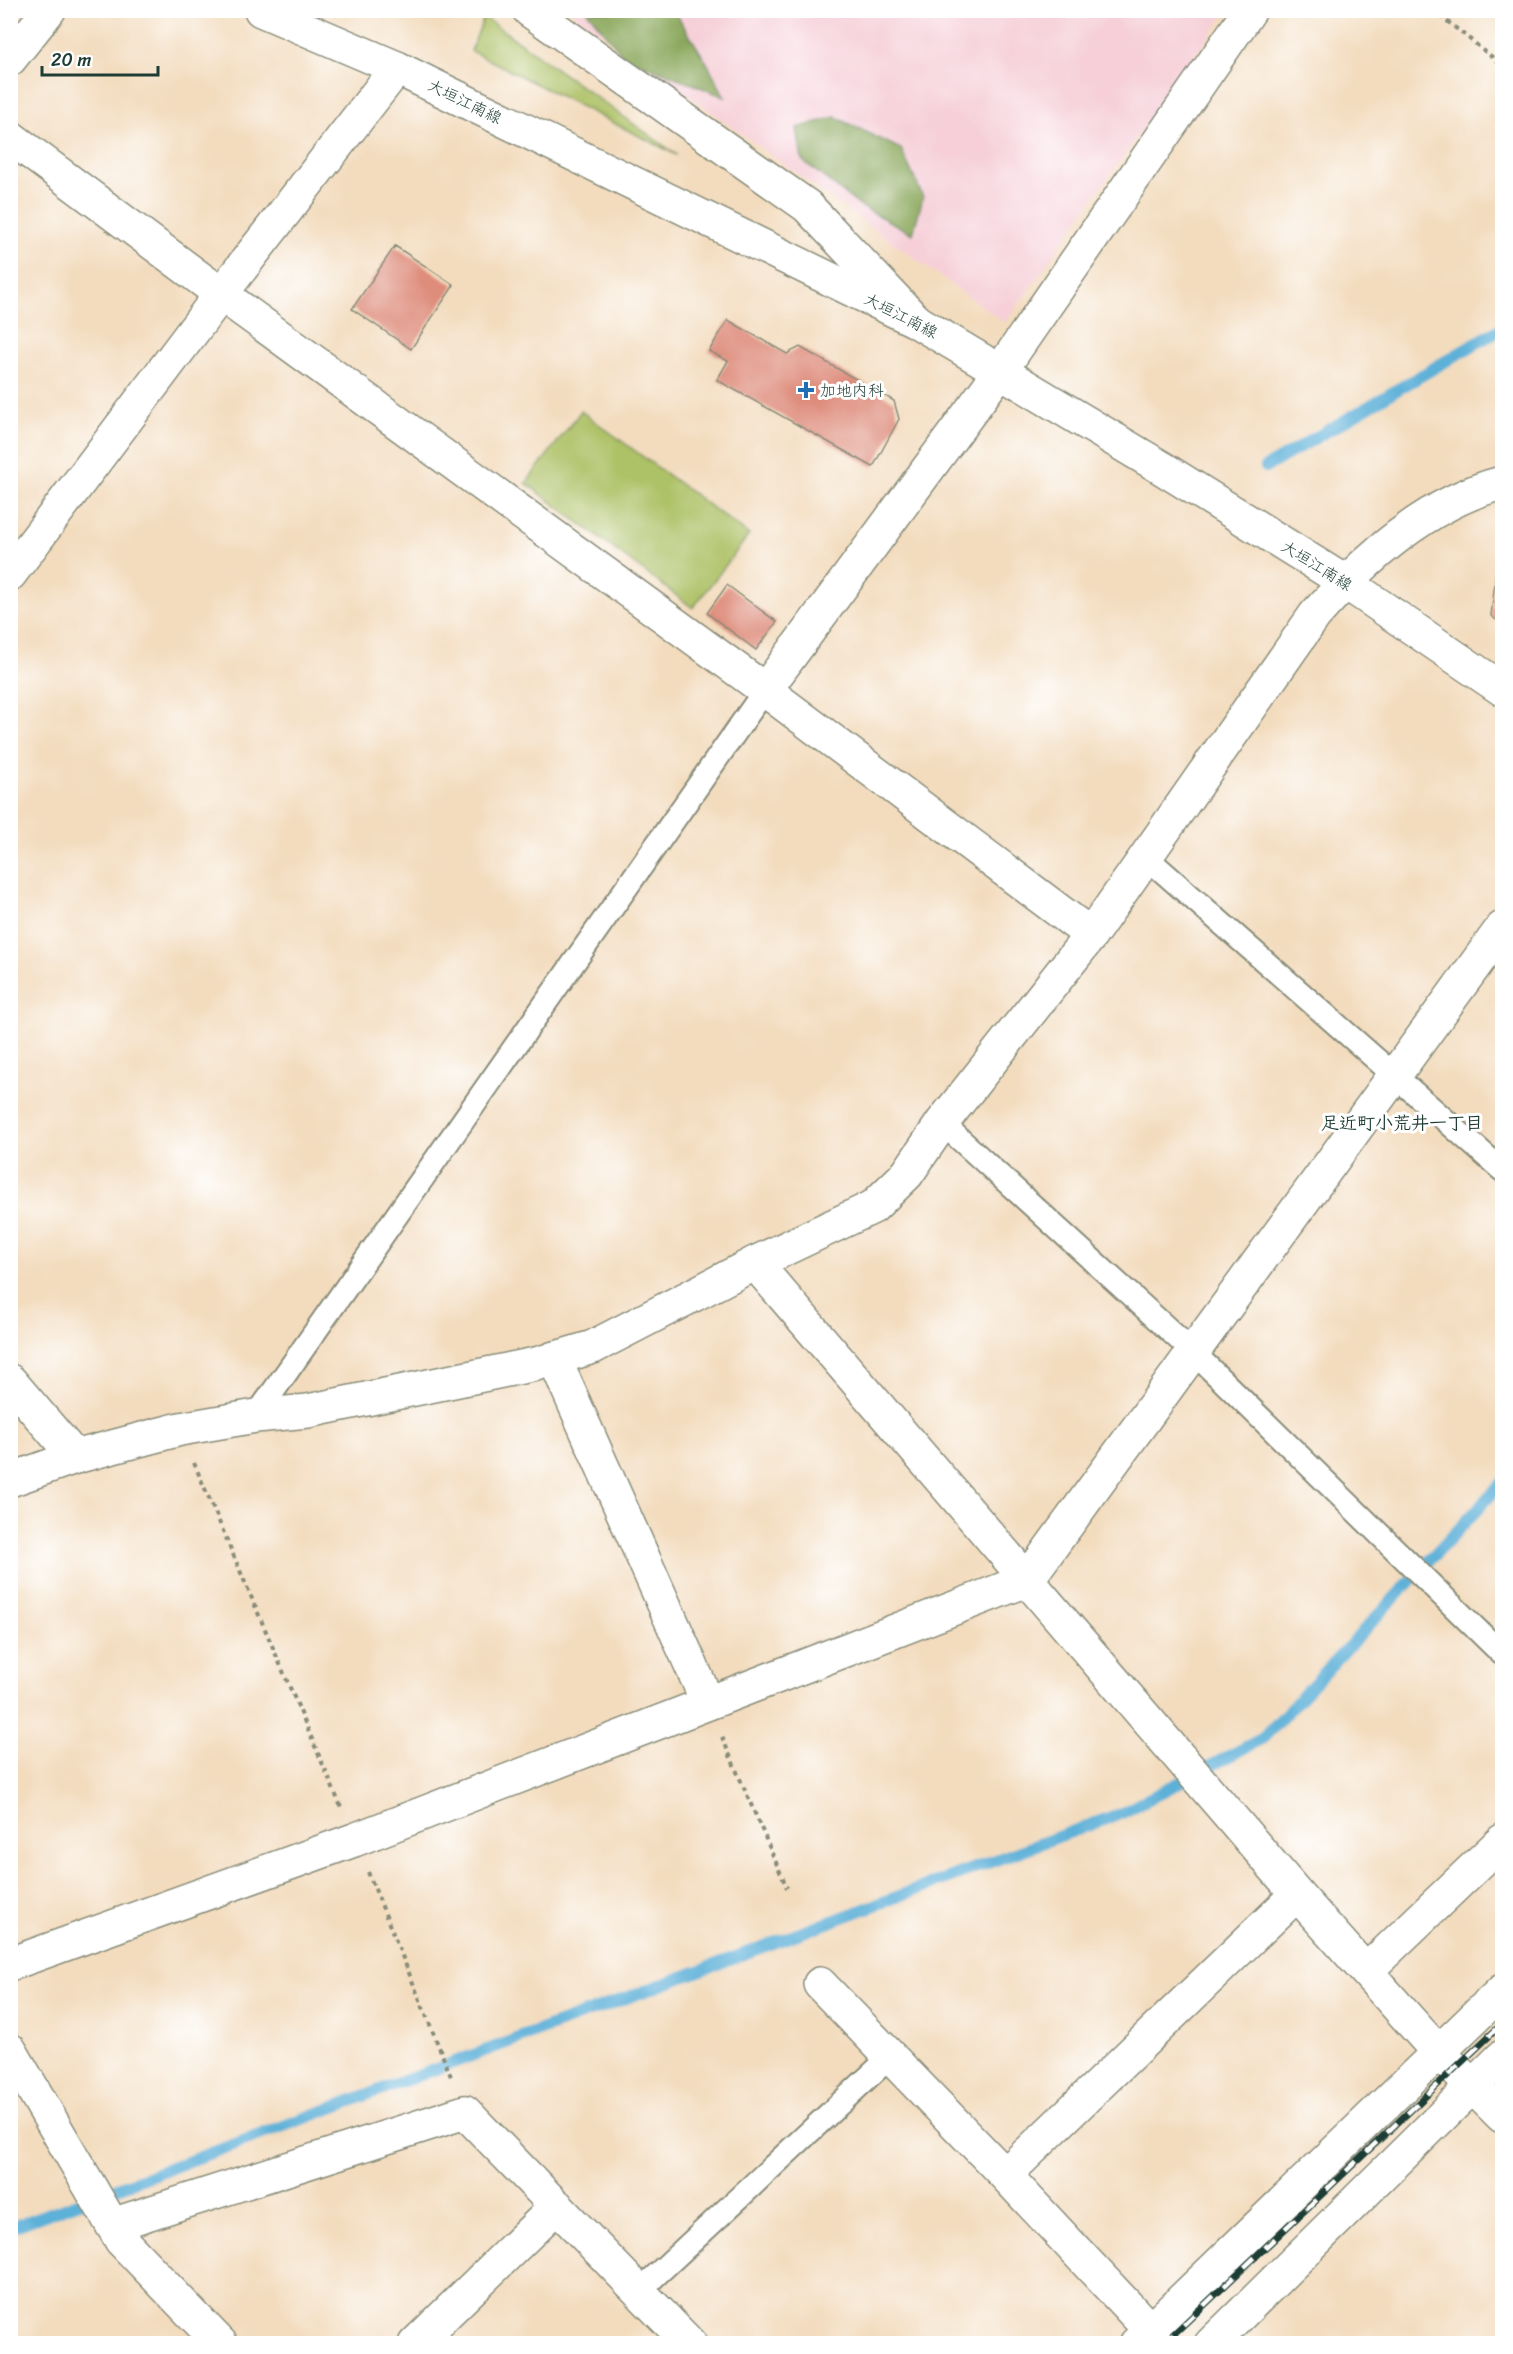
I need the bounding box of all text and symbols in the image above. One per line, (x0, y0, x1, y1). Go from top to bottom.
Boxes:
scale bar (42, 39, 158, 77)
text: 20 m (51, 44, 91, 76)
street label: 大垣江南線 (422, 71, 507, 132)
street label: 大垣江南線 (859, 284, 943, 347)
place label: 加地内科 (820, 376, 884, 405)
marker: 加地内科 (797, 381, 815, 399)
street label: 大垣江南線 (1275, 532, 1358, 599)
district label: 足近町小荒井一丁目 (1321, 1107, 1483, 1139)

